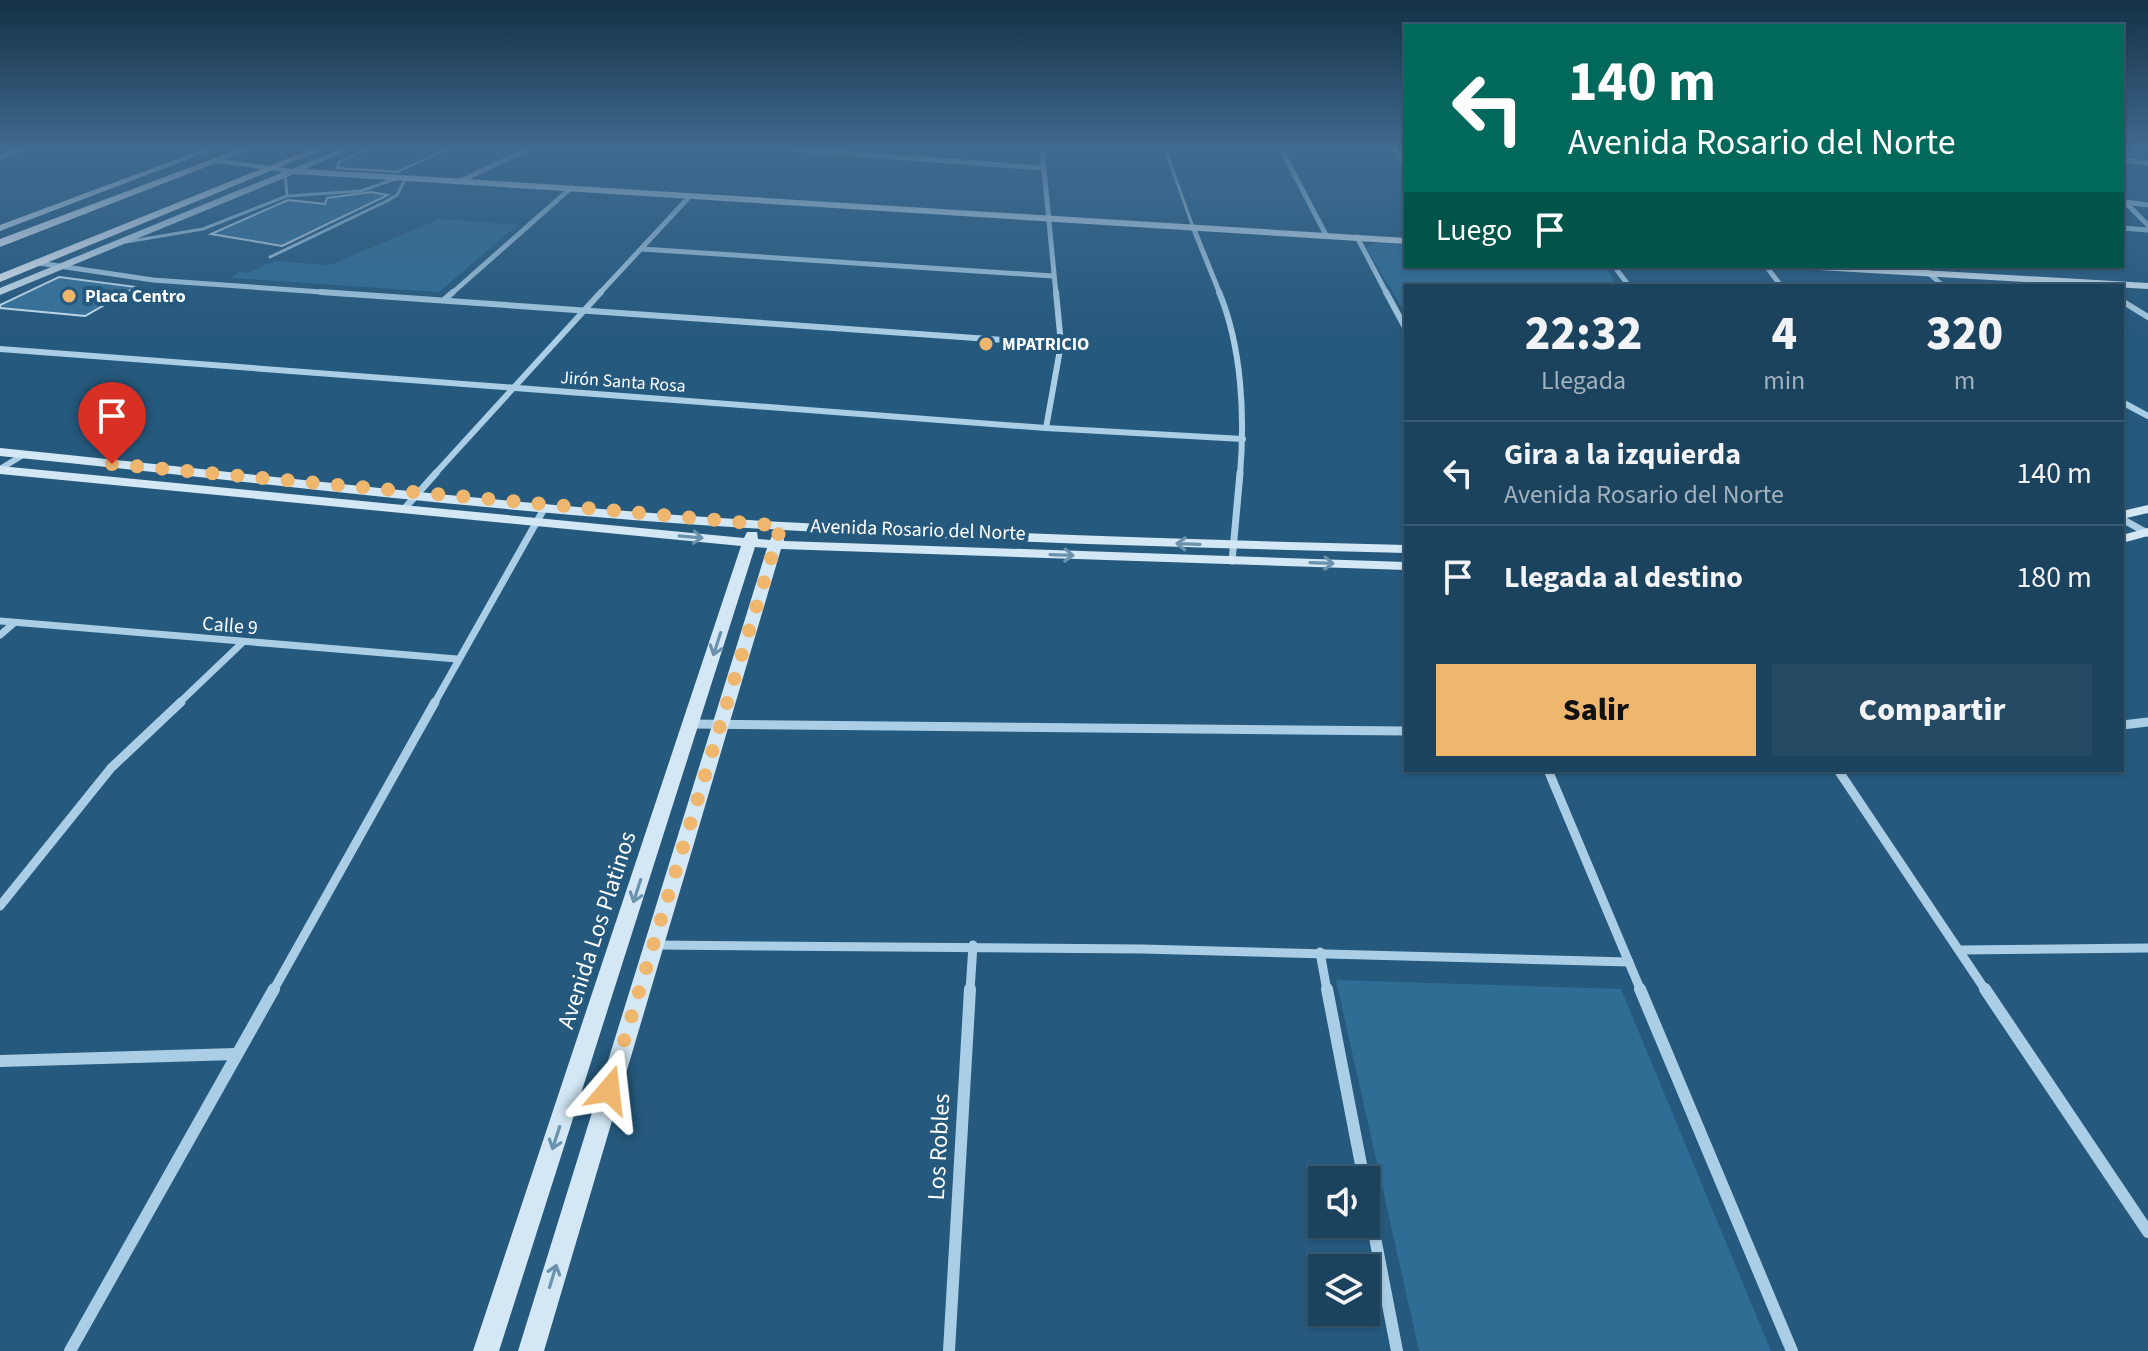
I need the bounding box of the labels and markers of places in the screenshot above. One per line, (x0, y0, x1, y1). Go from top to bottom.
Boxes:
place label: Placa Centro (85, 284, 186, 309)
marker: Placa Centro (60, 287, 78, 305)
place label: MPATRICIO (1002, 332, 1089, 357)
marker: MPATRICIO (977, 335, 995, 353)
pin (78, 382, 146, 464)

